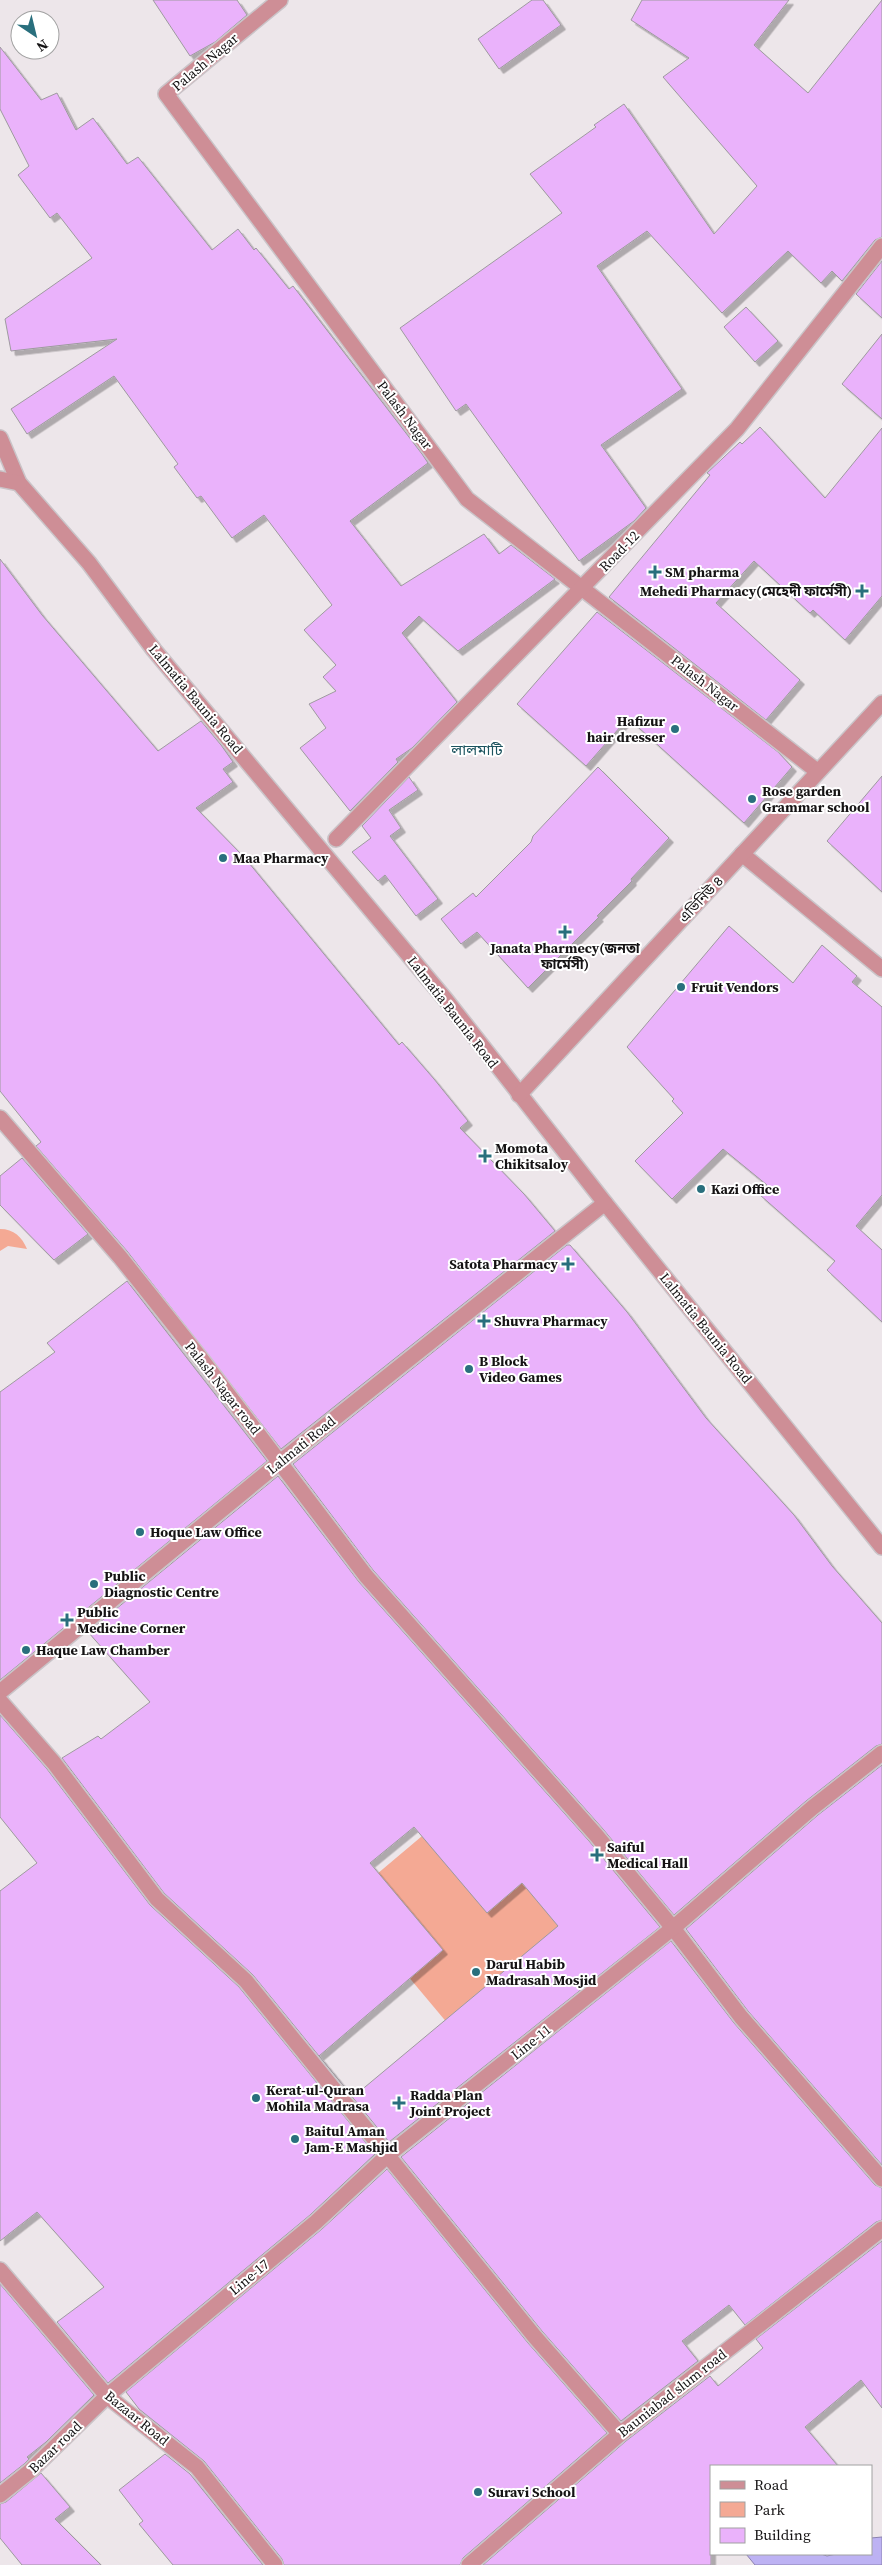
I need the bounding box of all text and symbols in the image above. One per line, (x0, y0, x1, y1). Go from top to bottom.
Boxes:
north arrow (10, 10, 60, 60)
street label: Palash Nagar (167, 28, 243, 96)
text: N (33, 35, 52, 57)
street label: Palash Nagar (373, 377, 437, 454)
street label: Road-12 (594, 526, 644, 576)
place label: SM pharma (665, 562, 740, 582)
marker: SM pharma (649, 566, 661, 578)
place label: Mehedi Pharmacy(মেহেদী ফার্মেসী) (640, 581, 852, 601)
marker: Mehedi Pharmacy(মেহেদী ফার্মেসী) (856, 585, 868, 597)
street label: Lalmatia Baunia Road (144, 640, 248, 758)
street label: Palash Nagar (667, 650, 743, 716)
place label: Hafizur hair dresser (587, 711, 665, 747)
marker: Hafizur hair dresser (669, 723, 681, 735)
district label: লালমাটি (450, 739, 503, 760)
place label: Rose garden Grammar school (762, 781, 870, 817)
marker: Rose garden Grammar school (746, 793, 758, 805)
place label: Maa Pharmacy (233, 848, 329, 868)
marker: Maa Pharmacy (217, 852, 229, 864)
street label: এভিনিউ ৪ (674, 871, 728, 927)
marker: Janata Pharmecy(জনতা ফার্মেসী) (559, 926, 571, 938)
place label: Janata Pharmecy(জনতা ফার্মেসী) (489, 938, 641, 974)
street label: Lalmatia Baunia Road (403, 952, 503, 1072)
place label: Fruit Vendors (691, 977, 779, 997)
marker: Fruit Vendors (675, 981, 687, 993)
place label: Momota Chikitsaloy (495, 1138, 569, 1174)
marker: Momota Chikitsaloy (479, 1150, 491, 1162)
place label: Kazi Office (711, 1179, 779, 1199)
marker: Kazi Office (695, 1183, 707, 1195)
place label: Satota Pharmacy (449, 1254, 559, 1274)
marker: Satota Pharmacy (562, 1258, 574, 1270)
street label: Lalmatia Baunia Road (655, 1268, 757, 1388)
place label: Shuvra Pharmacy (494, 1311, 608, 1331)
marker: Shuvra Pharmacy (478, 1315, 490, 1327)
street label: Palash Nagar road (180, 1337, 266, 1439)
place label: B Block Video Games (479, 1351, 562, 1387)
marker: B Block Video Games (463, 1363, 475, 1375)
street label: Lalmati Road (262, 1411, 340, 1479)
place label: Hoque Law Office (150, 1522, 262, 1542)
marker: Hoque Law Office (134, 1526, 146, 1538)
place label: Public Diagnostic Centre (104, 1566, 219, 1602)
marker: Public Diagnostic Centre (88, 1578, 100, 1590)
place label: Public Medicine Corner (77, 1602, 186, 1638)
marker: Public Medicine Corner (61, 1614, 73, 1626)
place label: Haque Law Chamber (36, 1640, 170, 1660)
marker: Haque Law Chamber (20, 1644, 32, 1656)
place label: Saiful Medical Hall (607, 1837, 689, 1873)
marker: Saiful Medical Hall (591, 1849, 603, 1861)
place label: Darul Habib Madrasah Mosjid (486, 1954, 597, 1990)
marker: Darul Habib Madrasah Mosjid (470, 1966, 482, 1978)
street label: Line-11 (507, 2020, 555, 2064)
place label: Kerat-ul-Quran Mohila Madrasa (266, 2080, 370, 2116)
place label: Radda Plan Joint Project (409, 2085, 491, 2121)
marker: Kerat-ul-Quran Mohila Madrasa (250, 2092, 262, 2104)
marker: Radda Plan Joint Project (392, 2096, 406, 2110)
place label: Baitul Aman Jam-E Mashjid (304, 2121, 398, 2157)
marker: Baitul Aman Jam-E Mashjid (289, 2133, 301, 2145)
street label: Line-17 (225, 2254, 273, 2300)
street label: Bauniabad slum road (614, 2344, 731, 2442)
street label: Bazaar Road (101, 2386, 173, 2450)
street label: Bazar road (24, 2416, 86, 2477)
legend (710, 2465, 872, 2555)
text: Road (754, 2474, 788, 2495)
place label: Suravi School (488, 2482, 576, 2502)
marker: Suravi School (472, 2486, 484, 2498)
text: Park (754, 2499, 786, 2520)
text: Building (754, 2524, 811, 2545)

